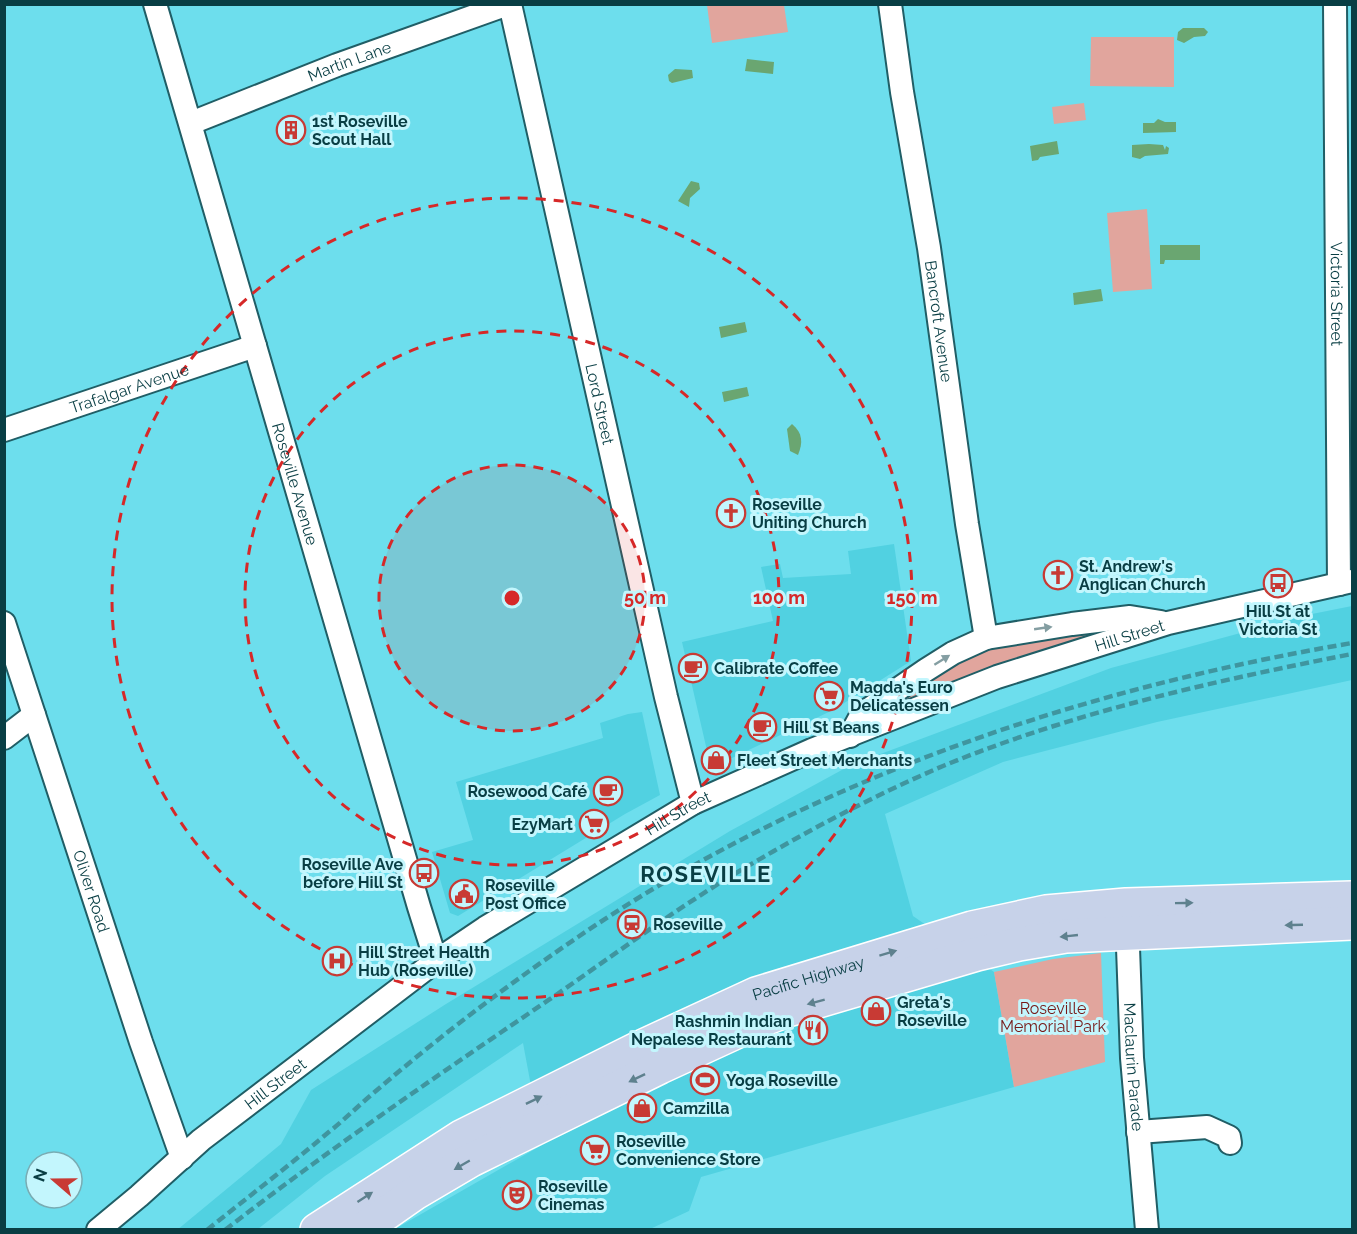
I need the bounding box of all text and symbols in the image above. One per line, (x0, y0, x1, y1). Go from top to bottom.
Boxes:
street label: Martin Lane (305, 37, 394, 85)
place label: 1st Roseville Scout Hall (312, 112, 408, 149)
building icon: 1st Roseville Scout Hall (275, 114, 307, 146)
street label: Victoria Street (1327, 242, 1347, 347)
street label: Bancroft Avenue (921, 259, 957, 383)
street label: Trafalgar Avenue (67, 359, 191, 417)
street label: Lord Street (582, 362, 619, 447)
street label: Roseville Avenue (268, 420, 322, 547)
place label: Roseville Uniting Church (752, 495, 867, 532)
church icon: Roseville Uniting Church (715, 497, 747, 529)
place label: St. Andrew's Anglican Church (1079, 557, 1206, 594)
church icon: St. Andrew's Anglican Church (1042, 559, 1074, 591)
bus stop icon: Hill St at Victoria St (1262, 567, 1294, 599)
text: 50 m (624, 587, 666, 608)
text: 100 m (753, 587, 805, 608)
text: 150 m (887, 587, 938, 608)
centre of rings (502, 588, 522, 608)
place label: Hill St at Victoria St (1239, 602, 1317, 639)
street label: Hill Street (1092, 615, 1167, 655)
one-way arrow (1034, 623, 1053, 632)
cafe icon: Calibrate Coffee (677, 652, 709, 684)
one-way arrow (934, 654, 950, 665)
place label: Calibrate Coffee (714, 659, 838, 678)
place label: Magda's Euro Delicatessen (850, 678, 953, 715)
supermarket icon: Magda's Euro Delicatessen (813, 680, 845, 712)
cafe icon: Hill St Beans (746, 711, 778, 743)
place label: Hill St Beans (783, 718, 879, 737)
shop icon: Fleet Street Merchants (700, 744, 732, 776)
place label: Fleet Street Merchants (737, 751, 912, 770)
cafe icon: Rosewood Café (592, 775, 624, 807)
place label: Rosewood Café (468, 782, 587, 801)
street label: Hill Street (642, 787, 714, 839)
supermarket icon: EzyMart (578, 808, 610, 840)
place label: EzyMart (511, 815, 573, 834)
street label: Oliver Road (69, 848, 114, 935)
place label: Roseville Ave before Hill St (301, 855, 403, 892)
bus stop icon: Roseville Ave before Hill St (408, 857, 440, 889)
district label: ROSEVILLE (640, 861, 772, 887)
place label: Roseville Post Office (485, 876, 567, 913)
public building icon: Roseville Post Office (448, 878, 480, 910)
one-way arrow (1175, 898, 1194, 908)
station icon: Roseville (616, 908, 648, 940)
place label: Roseville (653, 915, 723, 934)
one-way arrow (1285, 921, 1304, 930)
one-way arrow (1059, 931, 1078, 941)
place label: Hill Street Health Hub (Roseville) (358, 943, 490, 980)
hospital icon: Hill Street Health Hub (Roseville) (321, 945, 353, 977)
one-way arrow (879, 948, 897, 957)
street label: Pacific Highway (750, 952, 867, 1004)
place label: Greta's Roseville (897, 993, 967, 1030)
shop icon: Greta's Roseville (860, 995, 892, 1027)
one-way arrow (807, 998, 825, 1007)
park label: Roseville Memorial Park (1000, 999, 1106, 1036)
street label: Maclaurin Parade (1120, 1002, 1148, 1132)
place label: Rashmin Indian Nepalese Restaurant (631, 1012, 792, 1049)
restaurant icon: Rashmin Indian Nepalese Restaurant (797, 1014, 829, 1046)
street label: Hill Street (241, 1054, 310, 1113)
sports icon: Yoga Roseville (689, 1064, 721, 1096)
place label: Yoga Roseville (726, 1071, 838, 1090)
one-way arrow (628, 1074, 645, 1083)
shop icon: Camzilla (626, 1092, 658, 1124)
one-way arrow (526, 1095, 543, 1104)
place label: Camzilla (663, 1099, 729, 1118)
place label: Roseville Convenience Store (616, 1132, 761, 1169)
supermarket icon: Roseville Convenience Store (579, 1134, 611, 1166)
north arrow (24, 1150, 84, 1210)
one-way arrow (454, 1160, 470, 1171)
text: N (29, 1166, 51, 1184)
place label: Roseville Cinemas (538, 1177, 608, 1214)
theatre icon: Roseville Cinemas (501, 1179, 533, 1211)
one-way arrow (357, 1191, 373, 1203)

